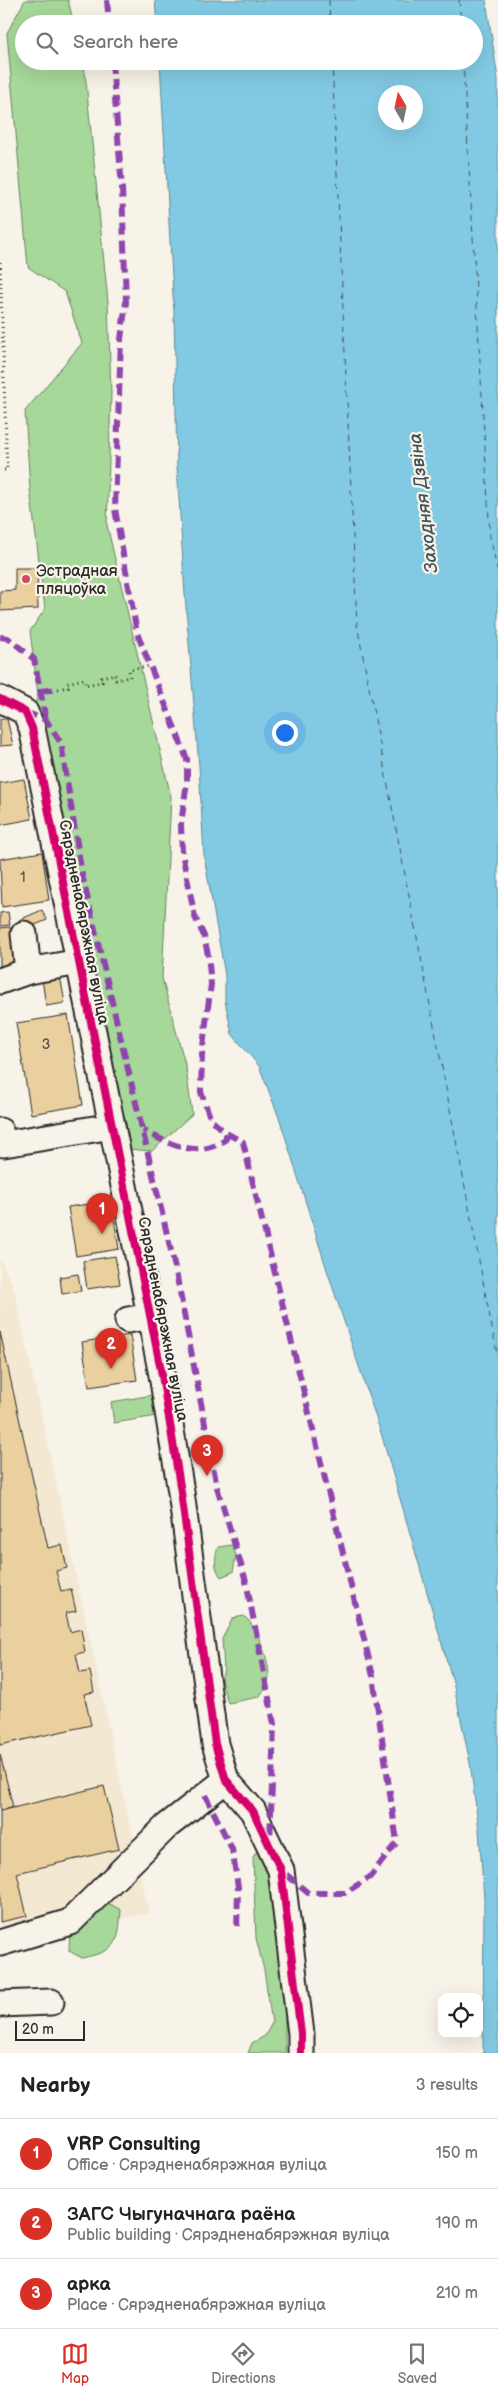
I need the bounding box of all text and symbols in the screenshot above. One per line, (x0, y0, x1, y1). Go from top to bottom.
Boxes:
search box (15, 15, 483, 70)
icon: search (33, 29, 61, 57)
text: Search here (73, 31, 178, 54)
north arrow (378, 85, 423, 130)
water label: Заходняя Дзвіна (404, 432, 442, 574)
place label: Эстрадная пляцоўка (36, 562, 118, 599)
marker: Эстрадная пляцоўка (20, 573, 32, 585)
your location (272, 720, 298, 746)
street label: Сярэдненабярэжная вуліца (54, 818, 113, 1027)
house number: 1 (20, 869, 26, 886)
house number: 3 (42, 1036, 50, 1053)
pin: 1 (86, 1193, 118, 1234)
street label: Сярэдненабярэжная вуліца (133, 1215, 192, 1424)
pin: 2 (95, 1328, 127, 1369)
pin: 3 (191, 1435, 223, 1476)
map controls (438, 1993, 483, 2038)
button: locate (438, 1993, 483, 2038)
scale bar (15, 2018, 85, 2041)
text: 20 m (22, 2021, 54, 2038)
text: Nearby (20, 2073, 90, 2098)
text: 3 results (416, 2076, 478, 2095)
text: VRP Consulting (67, 2133, 201, 2156)
text: 1 (33, 2144, 39, 2163)
text: 150 m (436, 2144, 478, 2163)
text: Office · Сярэдненабярэжная вуліца (67, 2156, 327, 2175)
text: ЗАГС Чыгуначнага раёна (67, 2203, 295, 2226)
text: 2 (31, 2214, 41, 2233)
text: 190 m (436, 2214, 478, 2233)
text: Public building · Сярэдненабярэжная вуліца (67, 2226, 390, 2245)
text: арка (67, 2273, 110, 2296)
text: 3 (31, 2284, 41, 2303)
text: 210 m (436, 2284, 478, 2303)
text: Place · Сярэдненабярэжная вуліца (67, 2296, 326, 2315)
tab: Map (61, 2340, 89, 2387)
tab: Directions (211, 2340, 276, 2387)
tab: Saved (398, 2340, 437, 2387)

